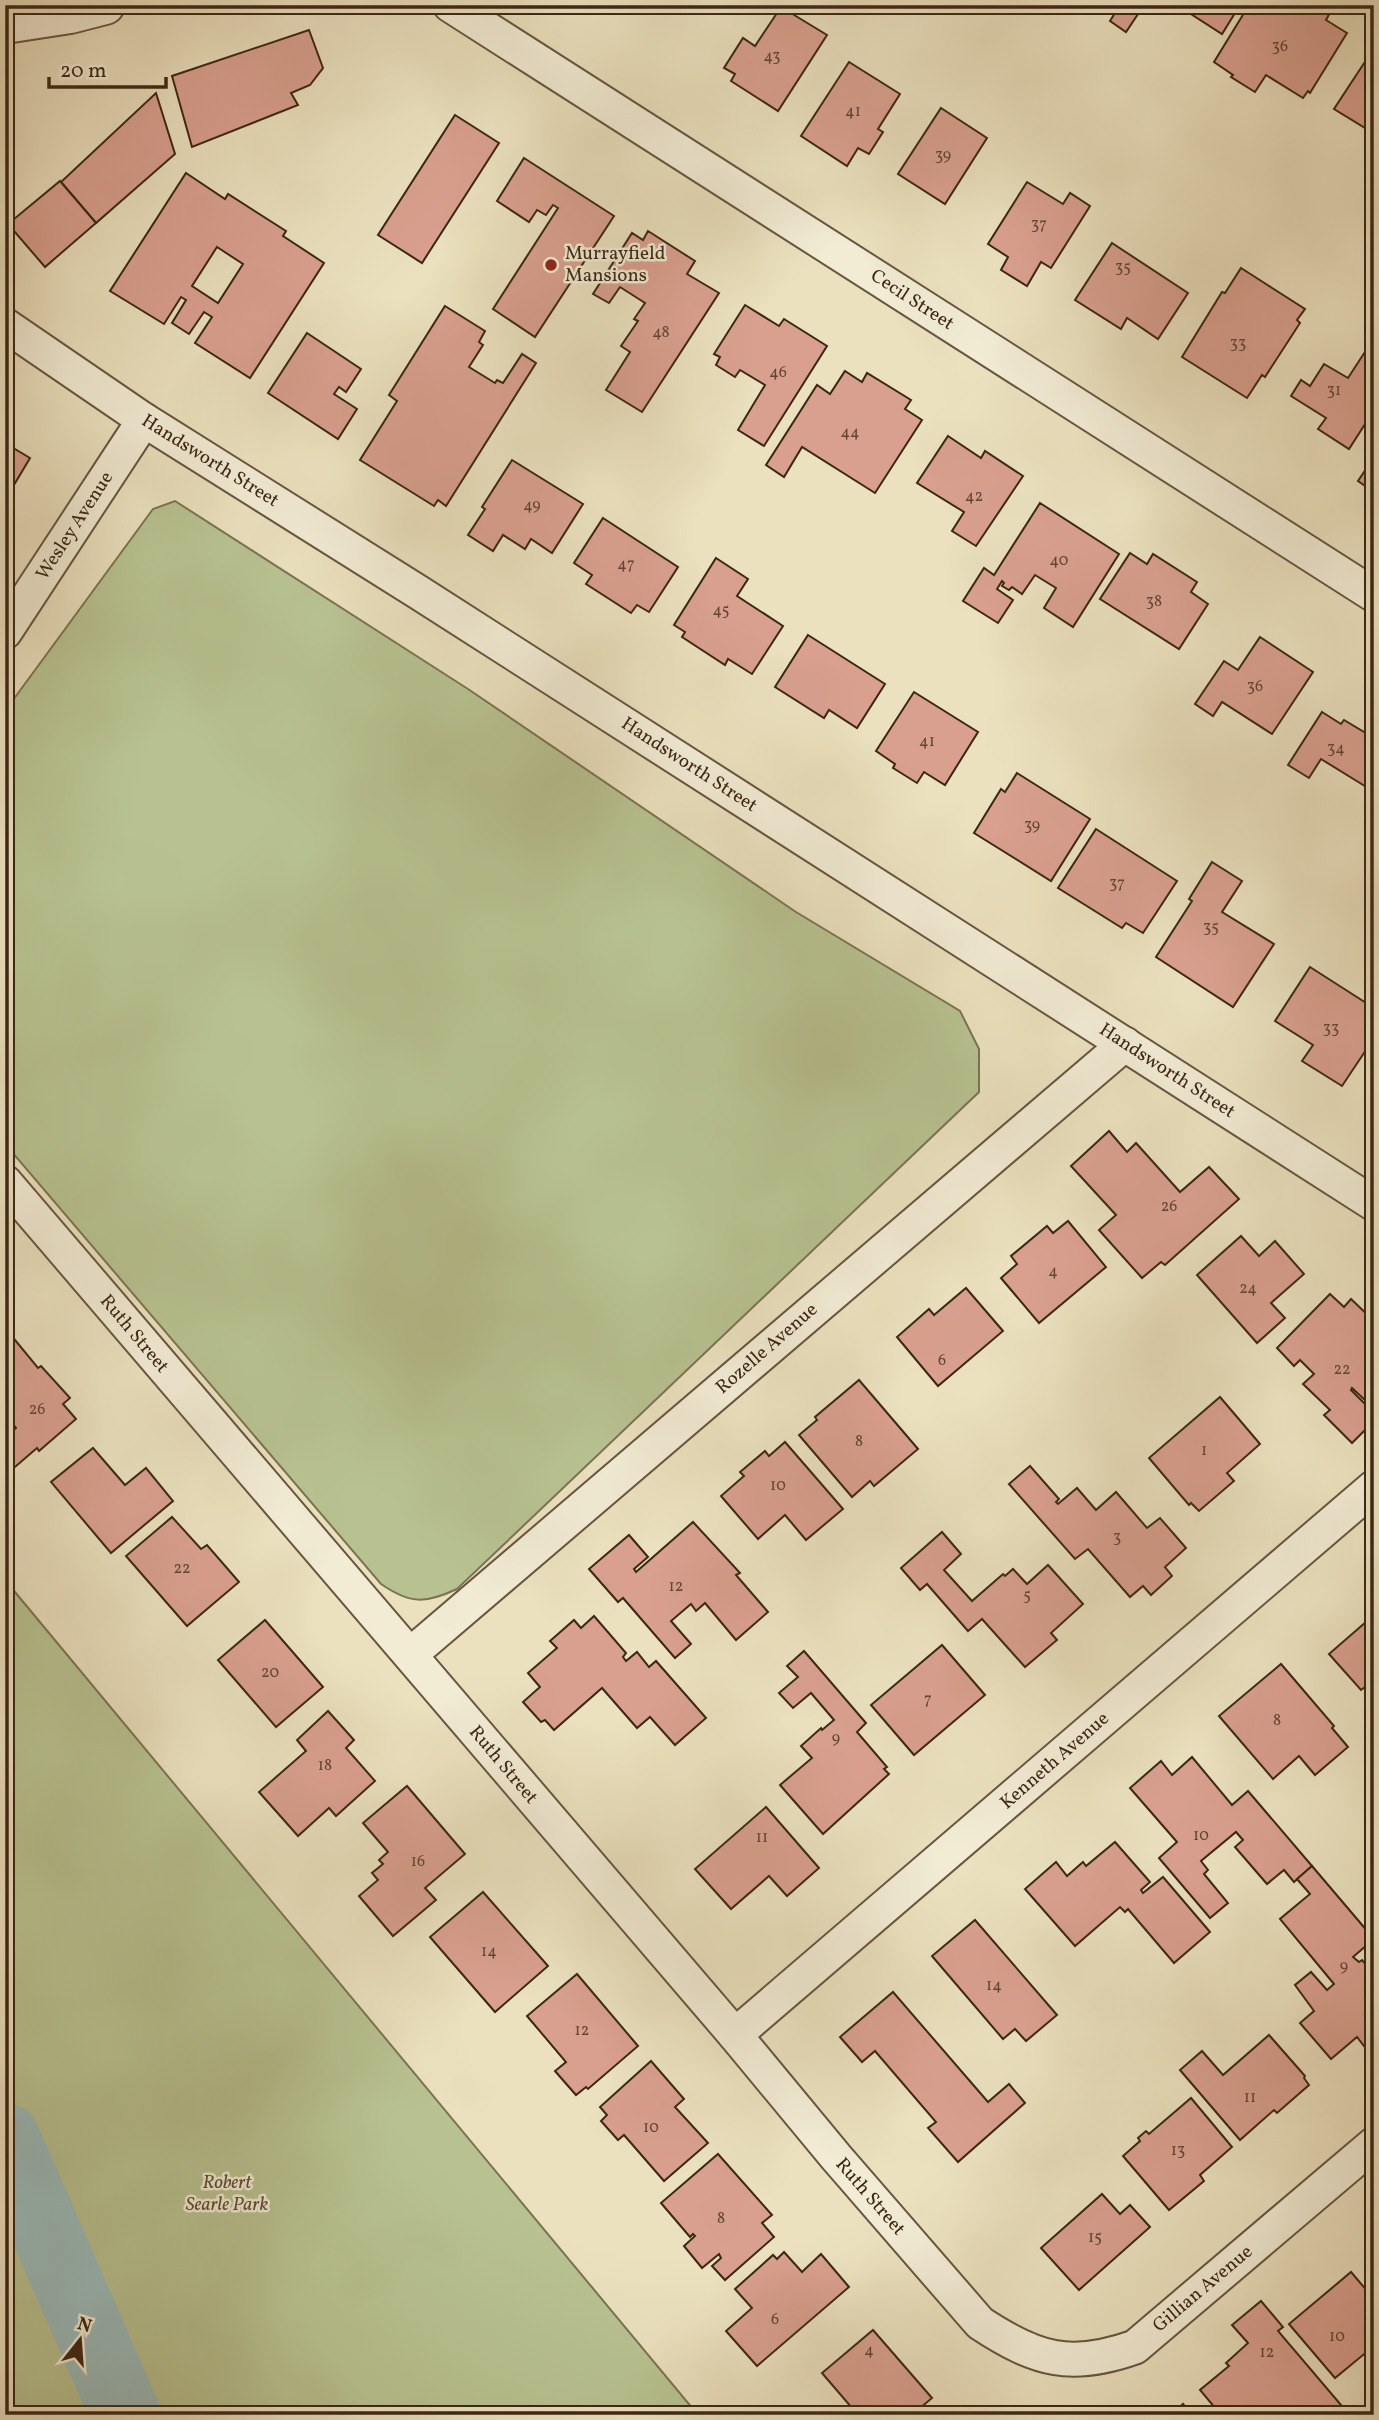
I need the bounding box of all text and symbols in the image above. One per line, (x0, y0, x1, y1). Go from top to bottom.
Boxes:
house number: 36 (1272, 36, 1288, 58)
scale bar (49, 46, 166, 90)
house number: 43 (763, 46, 781, 68)
text: 20 m (60, 57, 106, 86)
house number: 41 (845, 101, 861, 123)
house number: 39 (935, 145, 951, 167)
house number: 37 (1031, 214, 1047, 236)
place label: Murrayfield Mansions (565, 241, 665, 289)
marker: Murrayfield Mansions (543, 257, 559, 273)
house number: 35 (1115, 257, 1131, 279)
street label: Cecil Street (865, 263, 959, 337)
house number: 48 (652, 322, 670, 344)
house number: 33 (1230, 333, 1246, 355)
house number: 46 (769, 362, 787, 384)
house number: 31 (1327, 380, 1341, 402)
street label: Handsworth Street (136, 408, 284, 514)
house number: 44 (840, 422, 860, 444)
street label: Wesley Avenue (30, 467, 120, 585)
house number: 42 (965, 486, 983, 508)
house number: 49 (523, 495, 541, 517)
house number: 40 (1050, 550, 1068, 572)
house number: 47 (617, 554, 635, 576)
house number: 38 (1146, 591, 1162, 613)
house number: 45 (713, 600, 729, 622)
house number: 36 (1247, 676, 1263, 698)
street label: Handsworth Street (616, 711, 763, 819)
house number: 41 (919, 731, 935, 753)
house number: 34 (1327, 738, 1345, 760)
house number: 39 (1024, 815, 1040, 837)
house number: 37 (1109, 873, 1125, 895)
house number: 35 (1203, 917, 1219, 939)
street label: Handsworth Street (1094, 1017, 1241, 1125)
house number: 33 (1323, 1018, 1339, 1040)
house number: 26 (1161, 1196, 1177, 1218)
house number: 4 (1048, 1261, 1058, 1283)
house number: 24 (1239, 1278, 1257, 1300)
street label: Ruth Street (93, 1289, 175, 1379)
street label: Rozelle Avenue (710, 1297, 824, 1401)
house number: 6 (938, 1350, 946, 1372)
house number: 22 (1333, 1359, 1351, 1381)
house number: 26 (29, 1399, 45, 1421)
house number: 8 (855, 1431, 863, 1453)
house number: 1 (1201, 1440, 1207, 1462)
house number: 10 (770, 1475, 786, 1497)
house number: 3 (1113, 1527, 1121, 1549)
house number: 22 (173, 1558, 191, 1580)
house number: 12 (669, 1576, 683, 1598)
house number: 5 (1023, 1585, 1031, 1607)
house number: 20 (261, 1662, 279, 1684)
house number: 7 (924, 1689, 932, 1711)
street label: Kenneth Avenue (995, 1706, 1115, 1816)
house number: 8 (1273, 1710, 1281, 1732)
street label: Ruth Street (462, 1720, 544, 1810)
house number: 9 (832, 1728, 840, 1750)
house number: 18 (318, 1755, 332, 1777)
house number: 10 (1193, 1825, 1209, 1847)
house number: 11 (756, 1827, 768, 1849)
house number: 16 (411, 1851, 425, 1873)
house number: 14 (481, 1941, 497, 1963)
house number: 9 (1340, 1956, 1348, 1978)
house number: 14 (986, 1975, 1002, 1997)
house number: 12 (575, 2020, 589, 2042)
house number: 11 (1244, 2087, 1256, 2109)
house number: 10 (643, 2117, 659, 2139)
house number: 13 (1171, 2140, 1185, 2162)
street label: Ruth Street (829, 2153, 911, 2242)
park label: Robert Searle Park (186, 2170, 268, 2218)
house number: 8 (717, 2208, 725, 2230)
house number: 15 (1088, 2227, 1102, 2249)
street label: Gillian Avenue (1147, 2239, 1259, 2339)
north arrow (46, 2304, 116, 2374)
house number: 6 (771, 2309, 779, 2331)
text: N (74, 2311, 95, 2340)
house number: 10 (1329, 2326, 1345, 2348)
house number: 4 (864, 2340, 874, 2362)
house number: 12 (1260, 2342, 1274, 2364)

